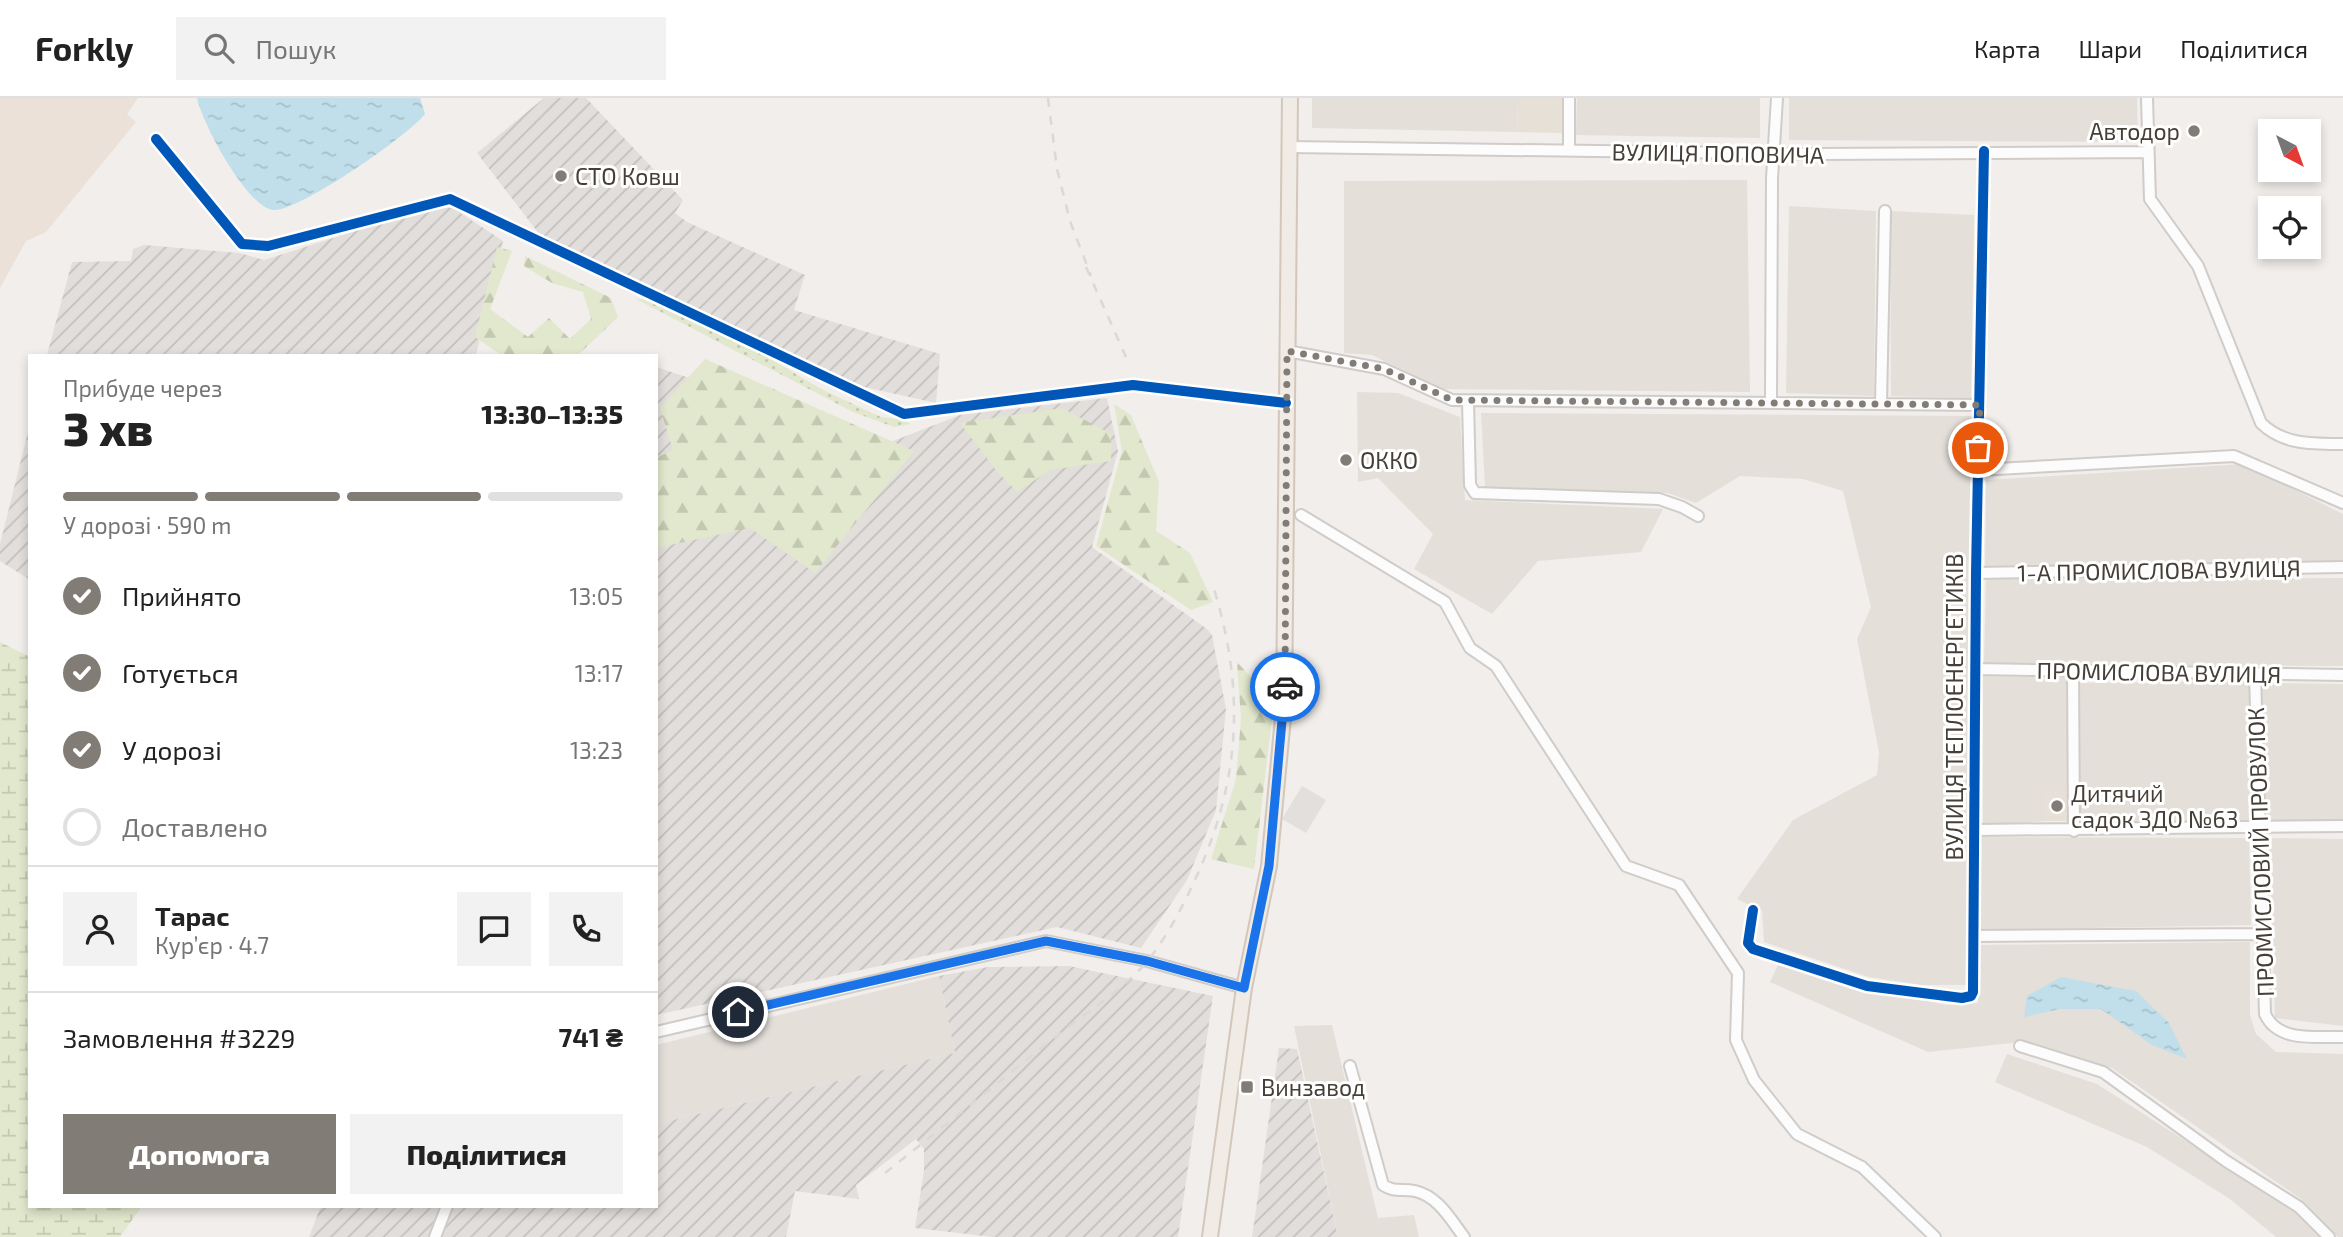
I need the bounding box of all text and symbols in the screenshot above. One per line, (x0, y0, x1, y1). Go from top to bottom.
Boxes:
search box (176, 17, 666, 80)
text: Forkly (35, 28, 134, 68)
icon: search (200, 29, 238, 67)
text: Пошук (256, 33, 337, 64)
text: Карта (1974, 34, 2041, 63)
text: Шари (2079, 34, 2142, 63)
text: Поділитися (2180, 34, 2308, 63)
place label: Автодор (2089, 117, 2180, 145)
north arrow (2258, 119, 2320, 182)
map controls (2258, 119, 2321, 259)
marker: Автодор (2186, 123, 2202, 139)
street label: ВУЛИЦЯ ПОПОВИЧА (1612, 137, 1825, 169)
place label: СТО Ковш (575, 162, 680, 190)
marker: СТО Ковш (553, 168, 569, 184)
button: locate (2258, 196, 2321, 259)
text: Прибуде через (63, 374, 223, 402)
text: 13:30–13:35 (481, 398, 623, 429)
text: 3 хв (63, 400, 153, 455)
pin (1948, 418, 2008, 478)
icon: bag (1959, 429, 1997, 467)
place label: ОККО (1360, 446, 1418, 474)
marker: ОККО (1338, 452, 1354, 468)
text: У дорозі · 590 m (63, 511, 232, 539)
street label: ВУЛИЦЯ ТЕПЛОЕНЕРГЕТИКІВ (1940, 554, 1968, 860)
street label: 1-А ПРОМИСЛОВА ВУЛИЦЯ (2017, 554, 2301, 586)
icon: check (63, 577, 101, 615)
text: Прийнято (122, 580, 242, 611)
text: 13:05 (569, 582, 623, 610)
courier (1250, 652, 1320, 722)
icon: check (63, 654, 101, 692)
street label: ПРОМИСЛОВА ВУЛИЦЯ (2036, 656, 2282, 688)
text: Готується (122, 657, 239, 688)
text: 13:17 (575, 659, 623, 687)
icon: car (1266, 668, 1304, 706)
street label: ПРОМИСЛОВИЙ ПРОВУЛОК (2241, 707, 2279, 997)
icon: check (63, 731, 101, 769)
text: У дорозі (122, 734, 222, 765)
text: 13:23 (570, 736, 623, 764)
place label: Дитячий садок ЗДО №63 (2071, 779, 2239, 833)
marker: Дитячий садок ЗДО №63 (2049, 798, 2065, 814)
text: Доставлено (122, 811, 268, 842)
button: person (63, 892, 137, 966)
button: chat (457, 892, 531, 966)
button: phone (549, 892, 623, 966)
text: Тарас (155, 900, 229, 931)
text: Кур’єр · 4.7 (155, 931, 269, 959)
pin (708, 982, 768, 1042)
icon: home (719, 993, 757, 1031)
text: 741 ₴ (559, 1021, 623, 1052)
text: Замовлення #3229 (63, 1022, 295, 1053)
place label: Винзавод (1261, 1073, 1365, 1101)
marker: Винзавод (1239, 1079, 1255, 1095)
button: Допомога (63, 1114, 336, 1194)
button: Поділитися (350, 1114, 623, 1194)

